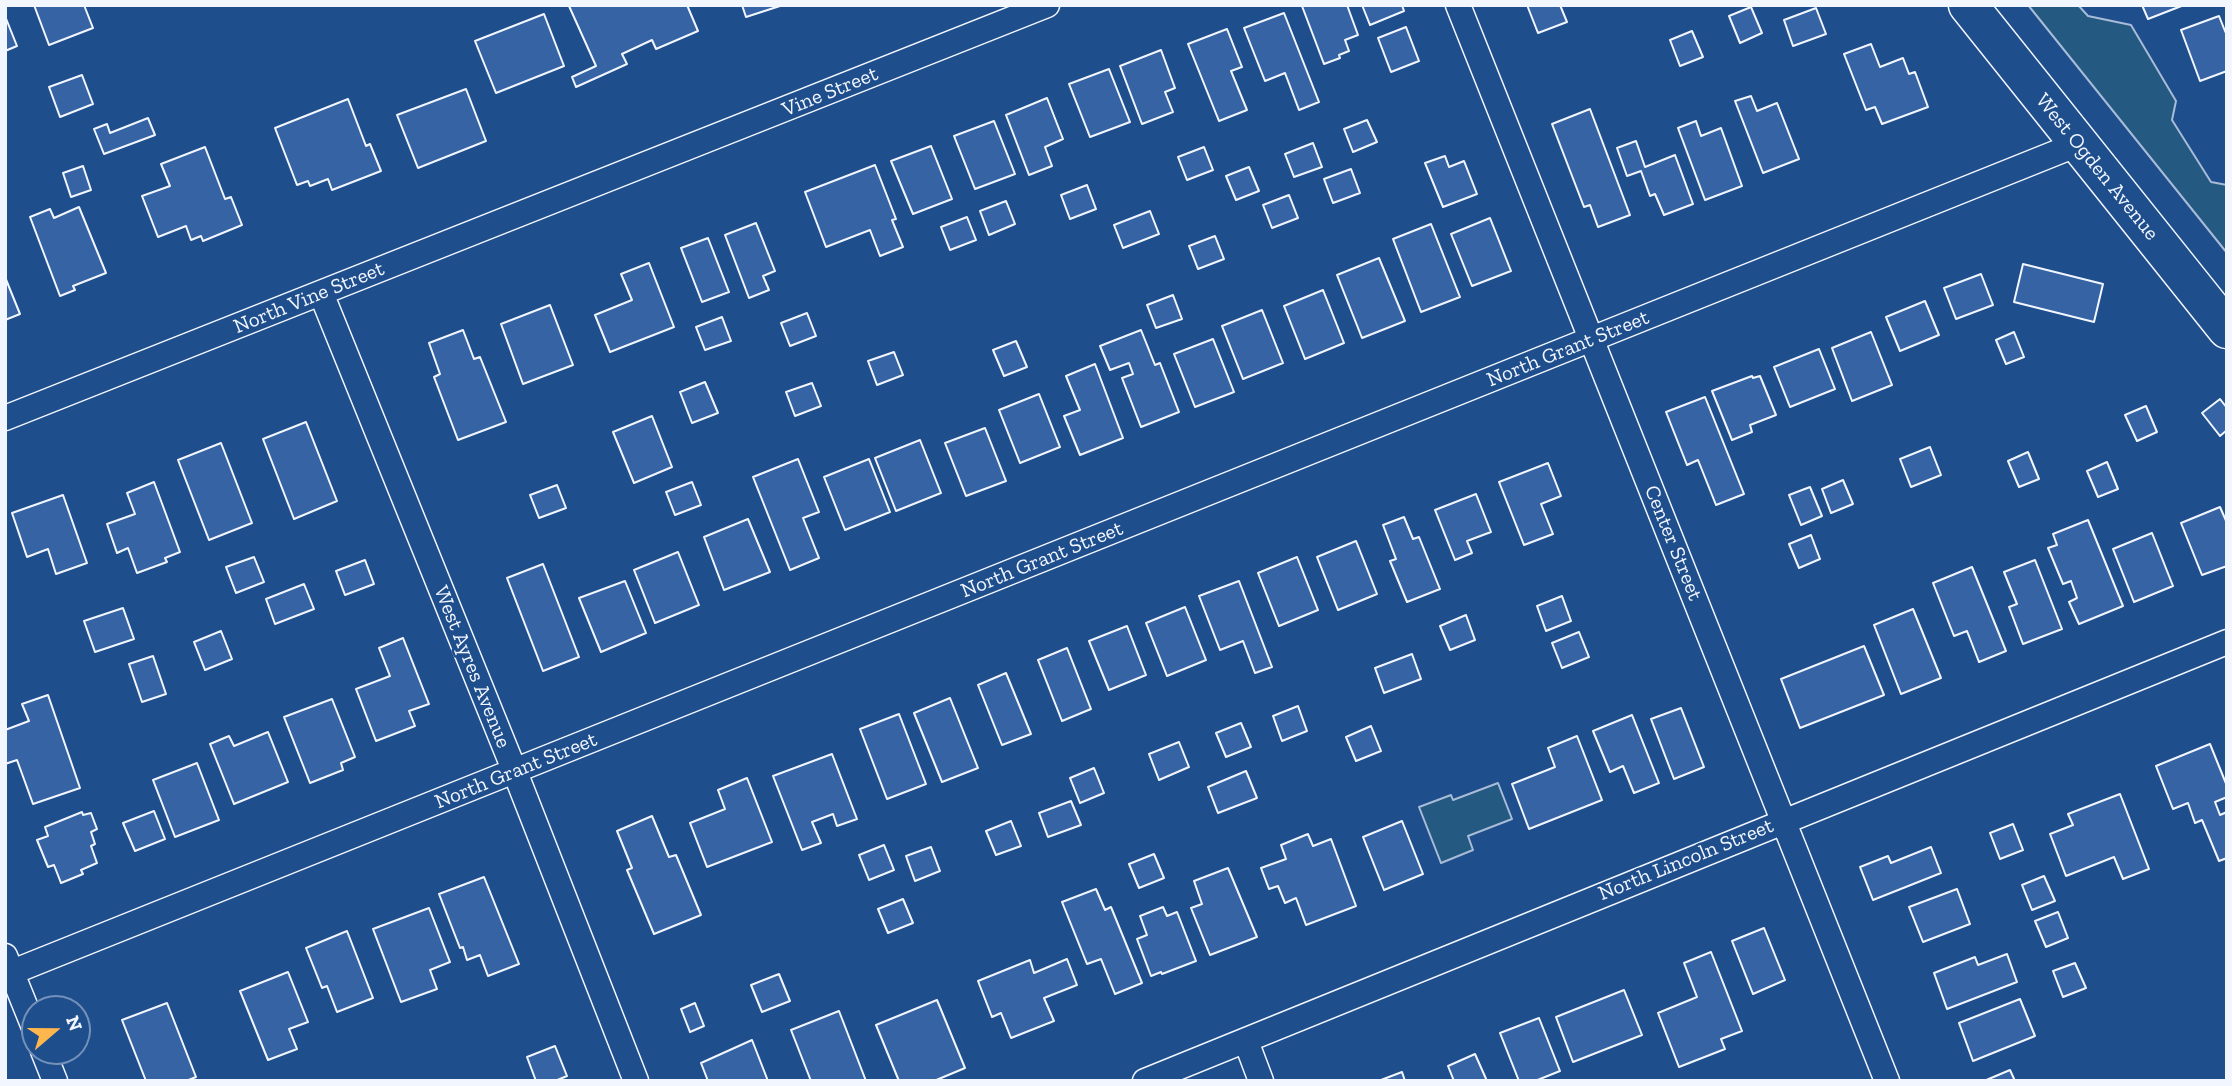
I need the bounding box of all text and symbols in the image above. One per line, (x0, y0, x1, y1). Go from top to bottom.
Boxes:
street label: Vine Street (778, 61, 882, 123)
street label: West Ogden Avenue (2030, 88, 2164, 246)
street label: North Vine Street (230, 256, 388, 340)
street label: North Grant Street (1483, 305, 1653, 393)
street label: Center Street (1638, 482, 1708, 604)
street label: North Grant Street (957, 516, 1127, 604)
street label: West Ayres Avenue (428, 582, 516, 752)
street label: North Grant Street (431, 727, 601, 815)
street label: North Lincoln Street (1595, 813, 1777, 907)
north arrow (21, 995, 91, 1065)
text: N (61, 1013, 88, 1034)

